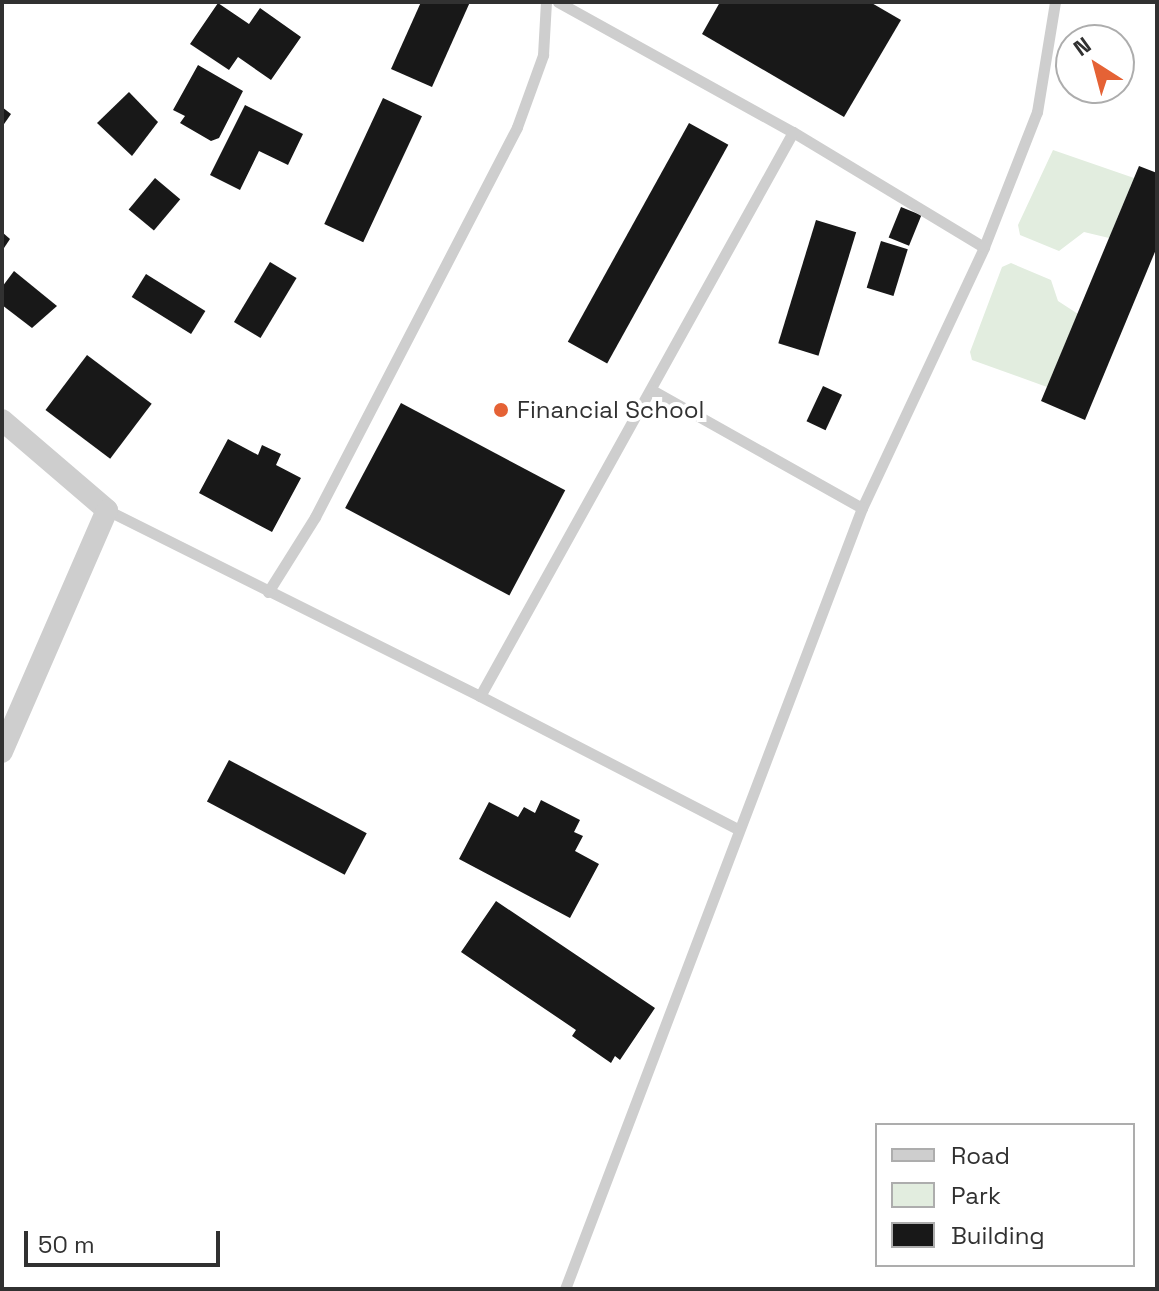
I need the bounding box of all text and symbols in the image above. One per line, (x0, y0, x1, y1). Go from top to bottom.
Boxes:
north arrow (1055, 24, 1135, 104)
text: N (1068, 31, 1096, 62)
place label: Financial School (517, 396, 704, 424)
marker: Financial School (492, 401, 510, 419)
legend (875, 1123, 1135, 1267)
text: Road (951, 1140, 1010, 1171)
text: Park (951, 1180, 1001, 1211)
scale bar (28, 1215, 224, 1265)
text: Building (951, 1220, 1045, 1251)
text: 50 m (38, 1229, 95, 1260)

